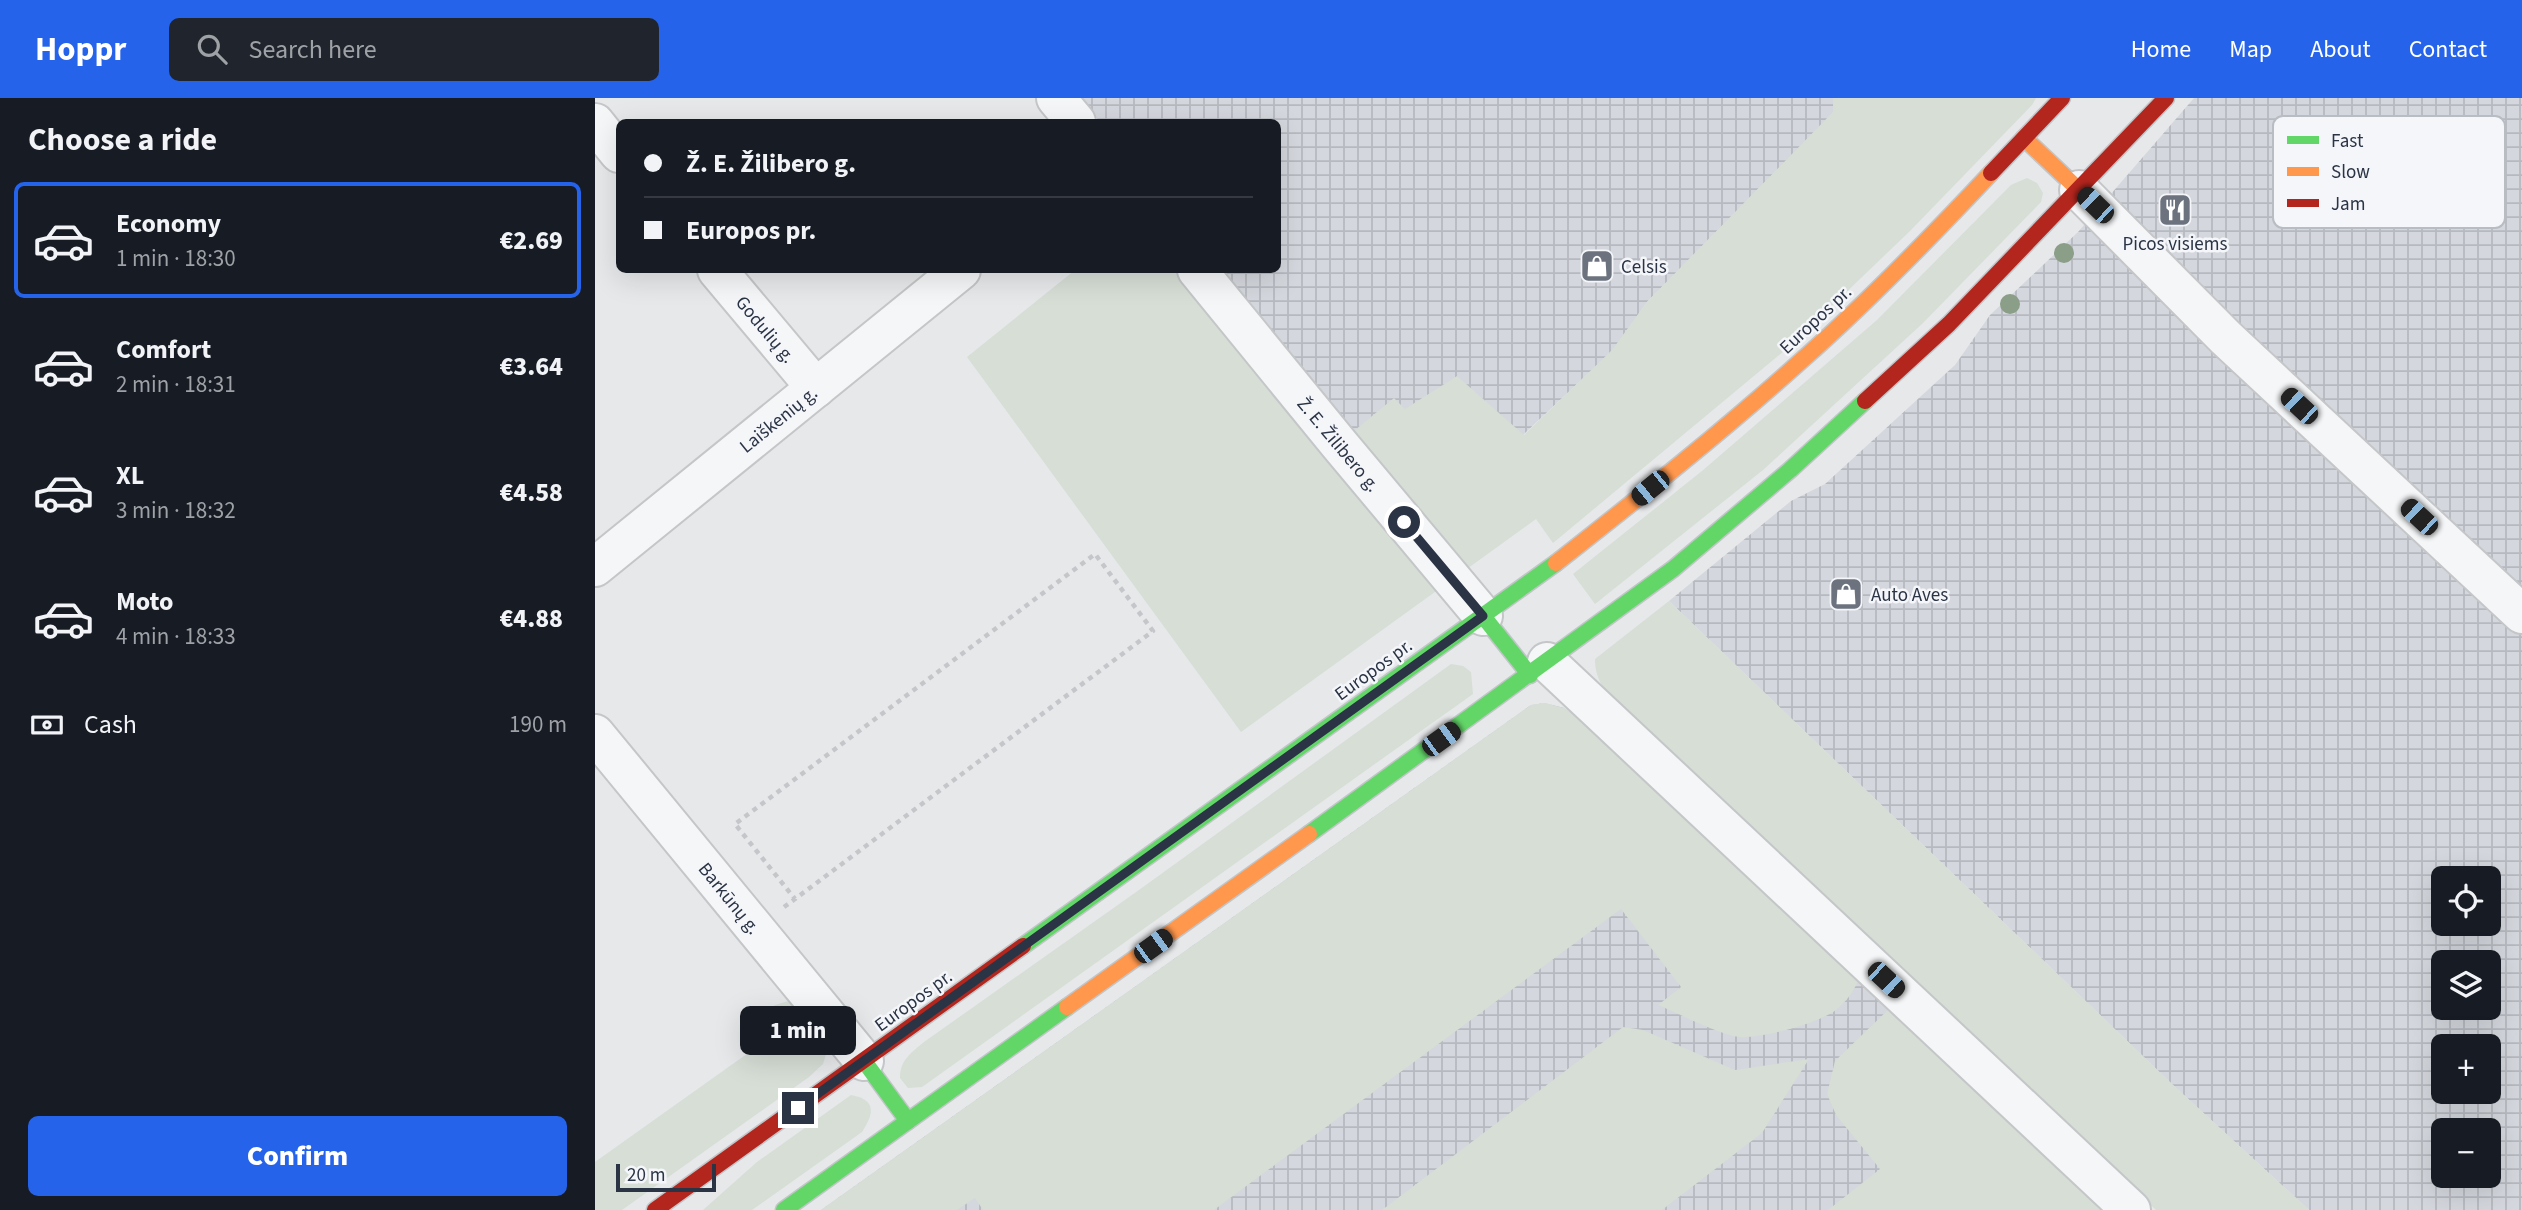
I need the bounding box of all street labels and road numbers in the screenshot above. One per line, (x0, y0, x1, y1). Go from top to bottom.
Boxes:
street label: Europos pr. (1774, 279, 1858, 361)
street label: Godulių g. (729, 290, 801, 370)
street label: Laiškenių g. (734, 380, 824, 460)
street label: Ž. E. Žilibero g. (1290, 392, 1386, 498)
street label: Europos pr. (1329, 633, 1418, 708)
street label: Barkūnų g. (691, 857, 766, 941)
street label: Europos pr. (869, 964, 958, 1039)

